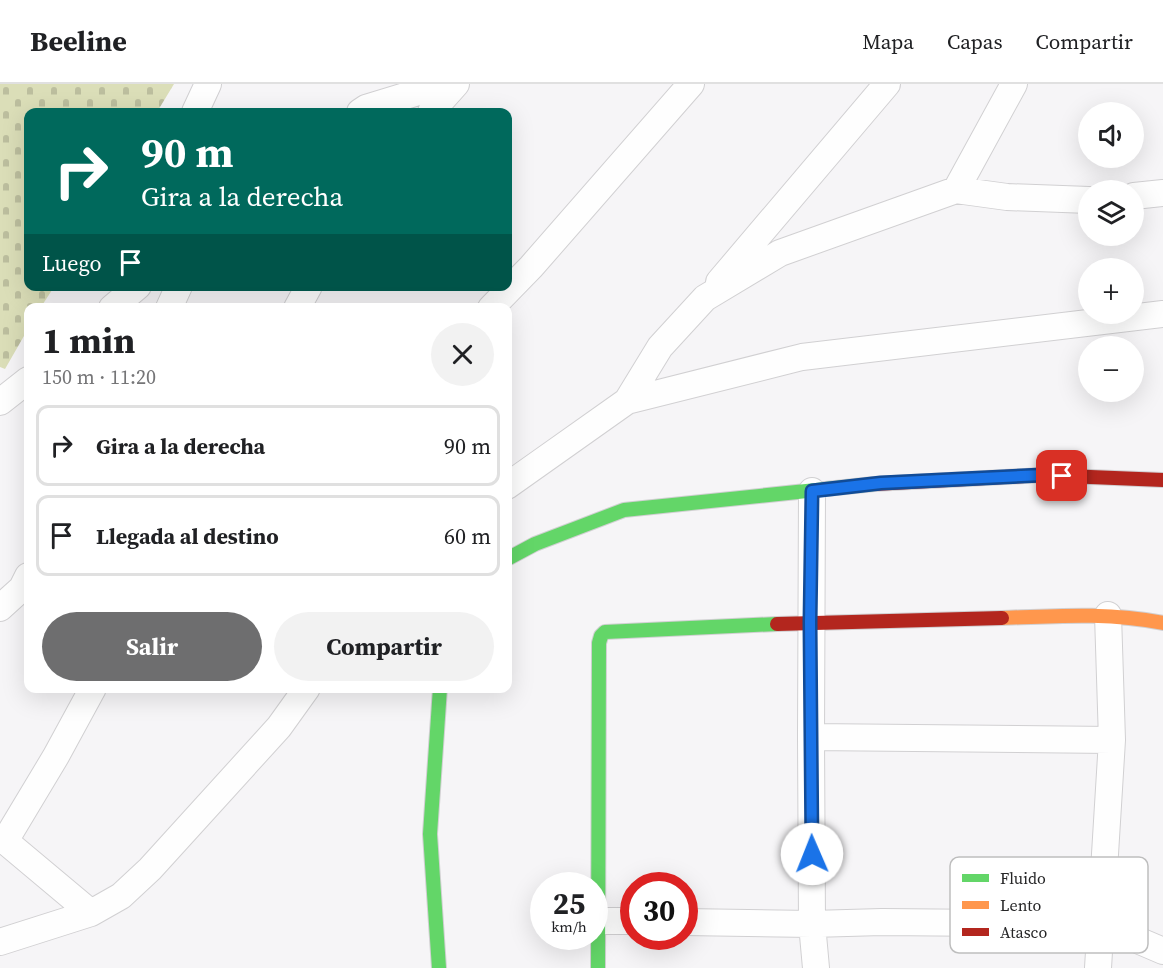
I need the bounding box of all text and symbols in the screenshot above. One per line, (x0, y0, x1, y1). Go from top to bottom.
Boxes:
text: Beeline (30, 22, 127, 60)
text: Mapa (862, 27, 914, 56)
text: Capas (947, 27, 1003, 56)
text: Compartir (1036, 27, 1133, 56)
map controls (1078, 102, 1144, 402)
button: sound (1078, 102, 1144, 168)
text: 90 m (141, 123, 234, 181)
icon: right (42, 132, 120, 210)
text: Gira a la derecha (141, 178, 343, 215)
button: layers (1078, 180, 1144, 246)
icon: arrive (114, 246, 147, 279)
text: Luego (42, 248, 102, 278)
button: + (1078, 258, 1144, 324)
text: 1 min (42, 316, 135, 365)
button: close (431, 323, 494, 386)
button: − (1078, 336, 1144, 402)
text: 150 m · 11:20 (42, 363, 156, 391)
icon: right (45, 429, 78, 462)
text: Gira a la derecha (96, 431, 265, 461)
text: 90 m (444, 431, 491, 461)
pin (1036, 450, 1087, 501)
icon: arrive (1045, 459, 1078, 492)
icon: arrive (45, 519, 78, 552)
text: Llegada al destino (96, 521, 279, 551)
text: 60 m (444, 521, 491, 551)
button: Salir (42, 612, 262, 681)
button: Compartir (274, 612, 494, 681)
position arrow (780, 822, 844, 886)
legend (950, 857, 1148, 953)
text: Fluido (1000, 867, 1046, 889)
speed limit sign: 30 (620, 872, 698, 950)
text: 25 (553, 883, 585, 924)
text: Lento (1000, 894, 1042, 916)
text: km/h (551, 916, 587, 937)
text: Atasco (1000, 921, 1047, 943)

